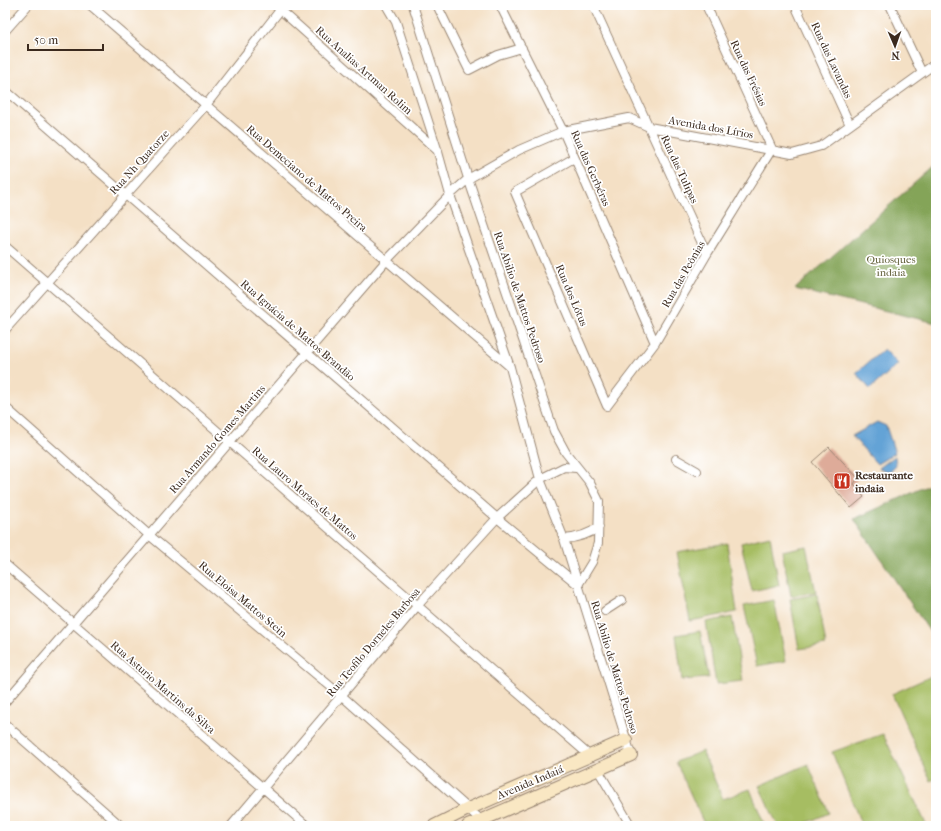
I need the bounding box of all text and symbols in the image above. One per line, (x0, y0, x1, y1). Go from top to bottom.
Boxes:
street label: Rua das Lavandas (808, 20, 855, 100)
street label: Rua Analias Artman Rolim (313, 24, 415, 118)
scale bar (28, 26, 103, 52)
north arrow (875, 26, 915, 66)
text: 50 m (34, 33, 58, 47)
street label: Rua das Frésias (728, 38, 770, 108)
text: N (890, 49, 900, 62)
street label: Avenida dos Lírios (666, 113, 754, 141)
street label: Rua Demeciano de Mattos Preira (244, 122, 370, 235)
street label: Rua Nh Quatorze (107, 127, 172, 197)
street label: Rua das Gerbéras (568, 128, 613, 208)
street label: Rua das Tulipas (658, 133, 701, 205)
street label: Rua Abilio de Mattos Pedroso (491, 230, 548, 365)
street label: Rua das Peônias (659, 238, 708, 310)
park label: Quiosques indaia (867, 253, 915, 279)
street label: Rua dos Lótus (553, 262, 590, 328)
street label: Rua Ignácia de Mattos Brandão (238, 277, 358, 384)
street label: Rua Armando Gomes Martins (167, 382, 268, 496)
street label: Rua Lauro Moraes de Mattos (249, 444, 360, 543)
place label: Restaurante indaia (854, 469, 914, 495)
restaurant icon: Restaurante indaia (832, 471, 852, 491)
street label: Rua Eloisa Mattos Stein (196, 559, 290, 640)
street label: Rua Teofilo Dorneles Barbosa (324, 584, 423, 700)
street label: Rua Abilio de Mattos Pedroso (588, 599, 641, 735)
street label: Rua Asturio Martins da Silva (108, 638, 218, 737)
street label: Avenida Indaiá (494, 762, 566, 803)

